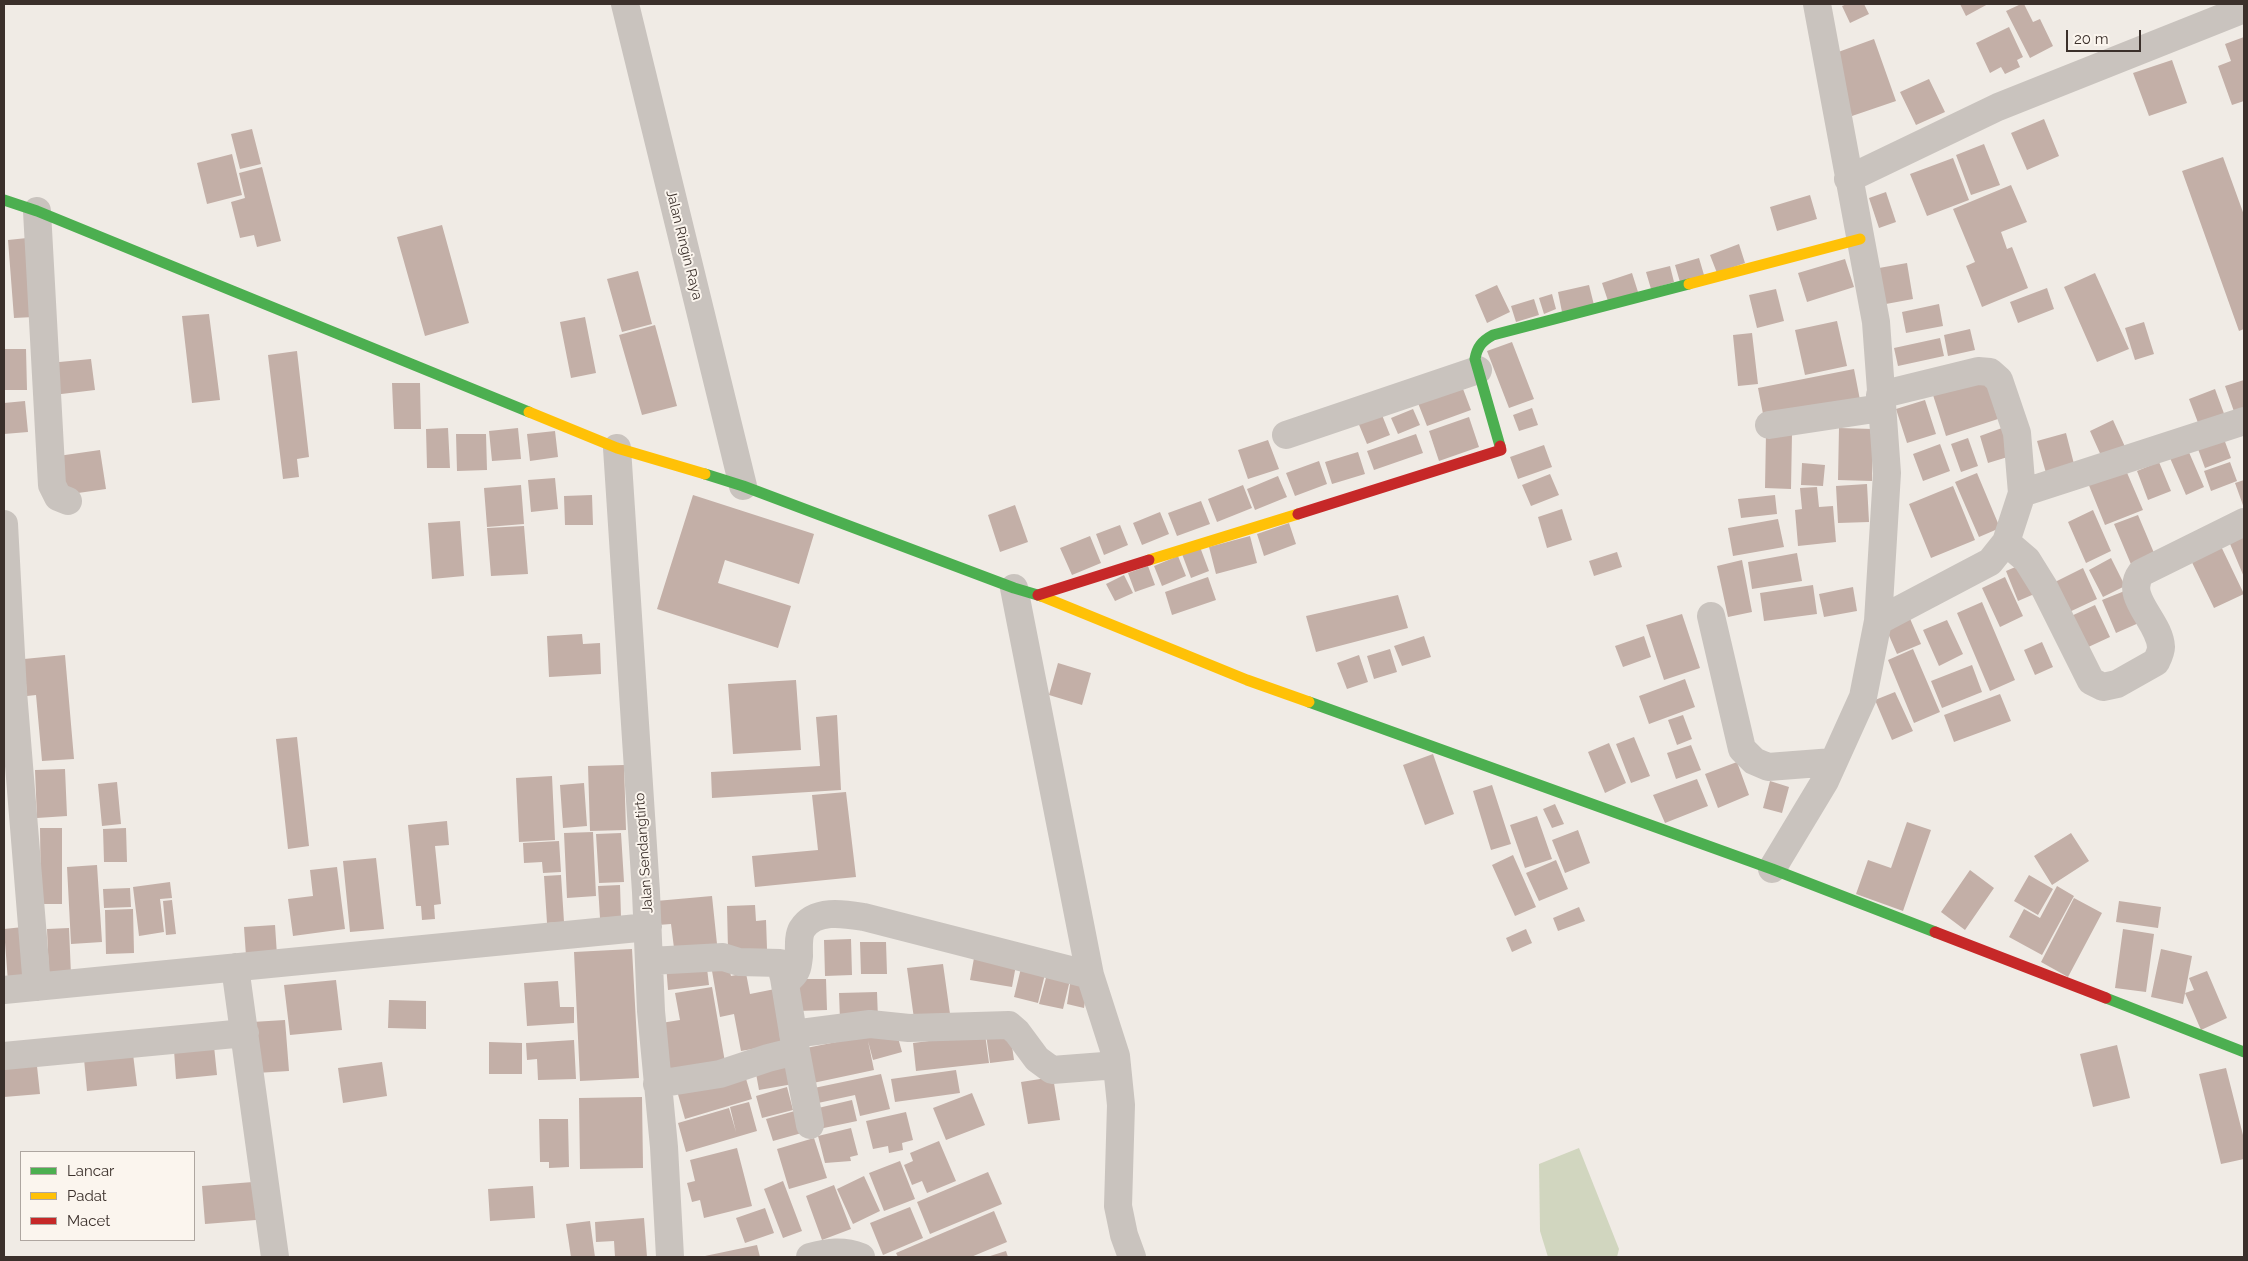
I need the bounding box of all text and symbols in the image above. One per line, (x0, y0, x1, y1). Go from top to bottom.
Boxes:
scale bar (2068, 20, 2143, 52)
text: 20 m (2074, 30, 2109, 48)
street label: Jalan Ringin Raya (662, 188, 706, 302)
street label: Jalan Sendangtirto (631, 792, 657, 914)
legend (20, 1151, 195, 1241)
text: Lancar (67, 1162, 114, 1180)
text: Padat (67, 1187, 107, 1205)
text: Macet (67, 1212, 110, 1230)

